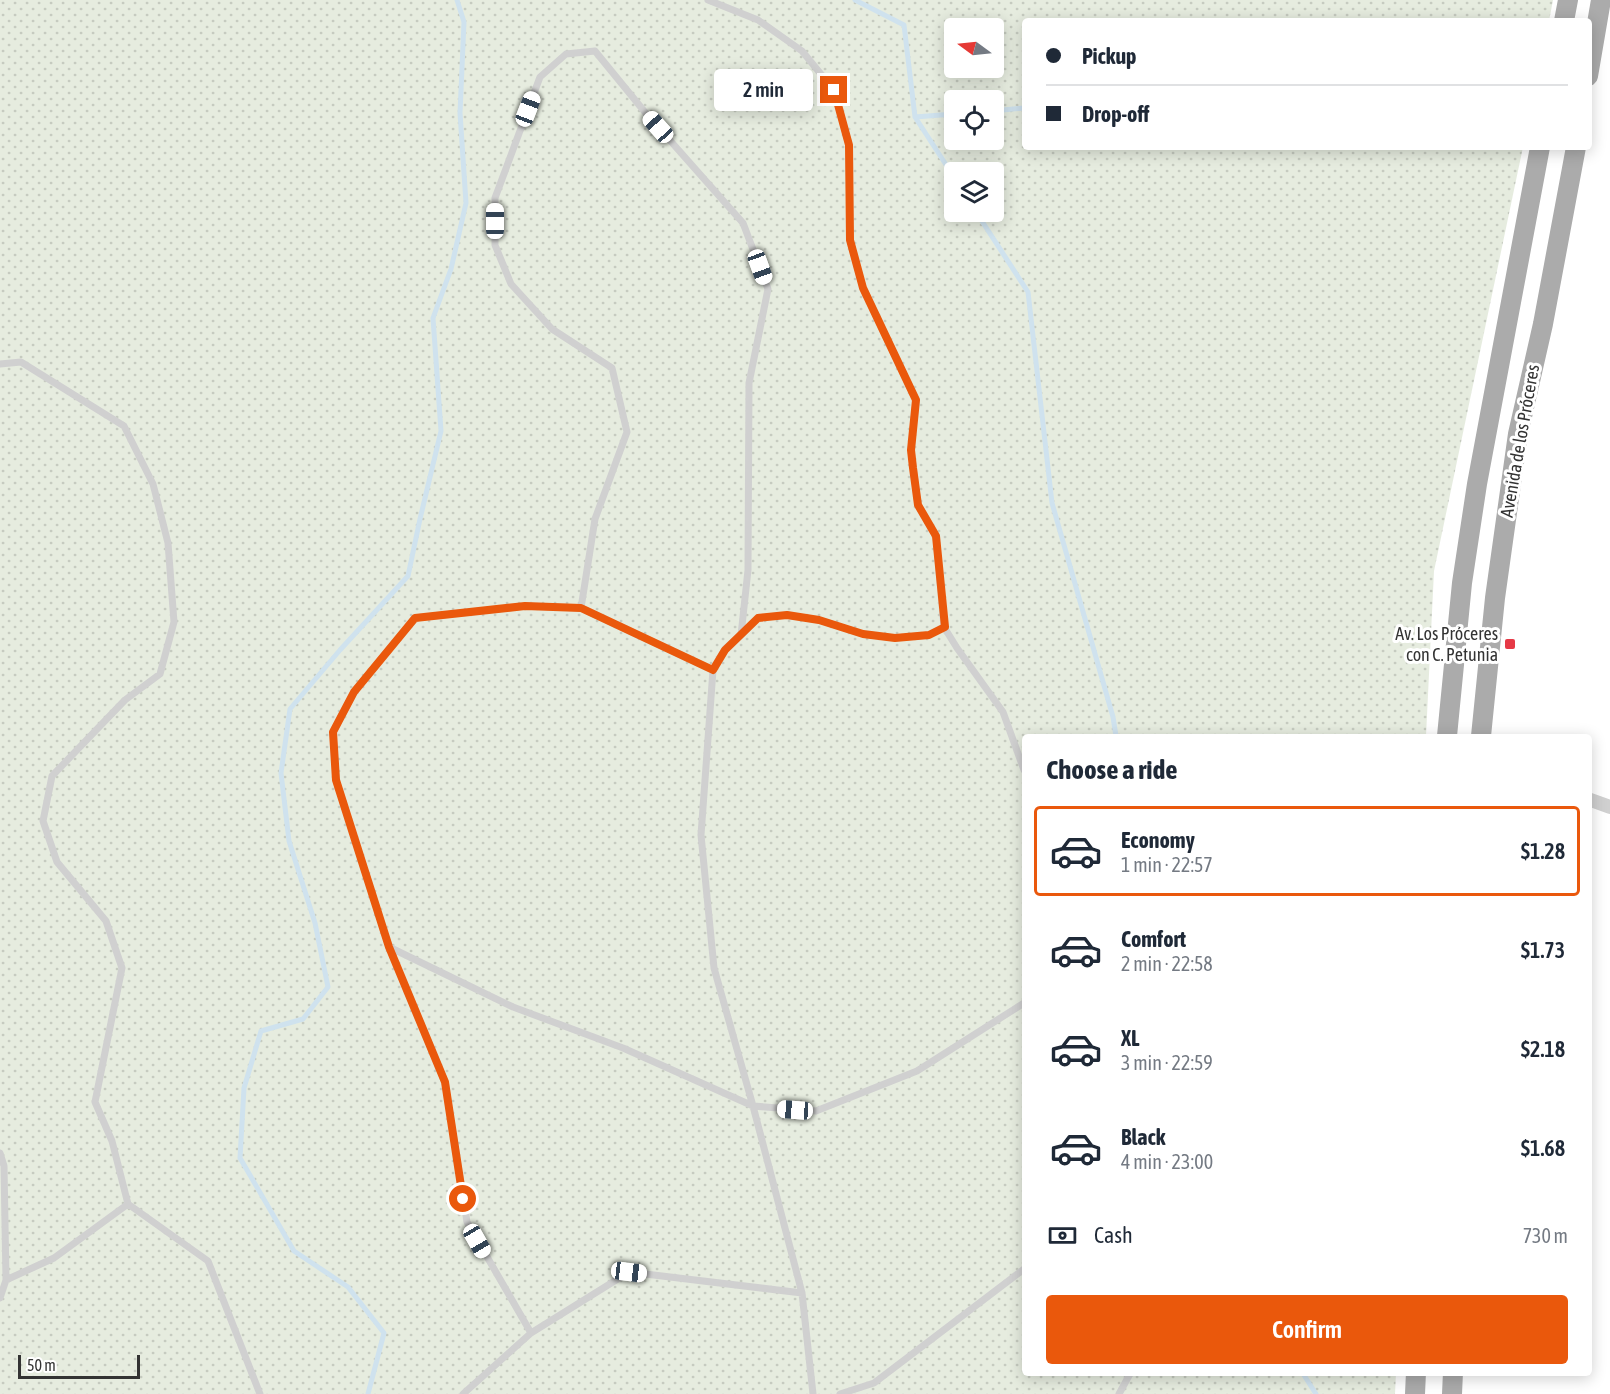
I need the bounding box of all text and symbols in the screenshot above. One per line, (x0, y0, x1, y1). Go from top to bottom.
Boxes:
north arrow (944, 18, 1004, 78)
map controls (944, 18, 1004, 222)
text: Pickup (1082, 43, 1137, 69)
callout: 2 min (714, 69, 813, 111)
route end (820, 76, 847, 103)
text: 2 min (743, 78, 784, 101)
car (513, 89, 543, 129)
button: locate (944, 90, 1004, 150)
text: Drop-off (1082, 101, 1149, 127)
car (639, 108, 677, 146)
button: layers (944, 162, 1004, 222)
car (486, 203, 504, 239)
car (745, 247, 775, 287)
street label: Avenida de los Próceres (1496, 363, 1543, 519)
place label: Av. Los Próceres con C. Petunia (1395, 623, 1498, 665)
marker: Av. Los Próceres con C. Petunia (1503, 637, 1517, 651)
text: Choose a ride (1046, 754, 1178, 785)
icon: car (1049, 824, 1103, 878)
text: Economy (1121, 827, 1195, 853)
text: $1.28 (1521, 838, 1565, 864)
text: 1 min · 22:57 (1121, 853, 1213, 876)
icon: car (1049, 923, 1103, 977)
text: Comfort (1121, 926, 1186, 952)
text: $1.73 (1521, 937, 1565, 963)
text: 2 min · 22:58 (1121, 952, 1213, 975)
icon: car (1049, 1022, 1103, 1076)
text: XL (1121, 1025, 1139, 1051)
text: $2.18 (1521, 1036, 1565, 1062)
text: 3 min · 22:59 (1121, 1051, 1213, 1074)
car (776, 1100, 814, 1120)
icon: car (1049, 1121, 1103, 1175)
text: Black (1121, 1124, 1165, 1150)
text: $1.68 (1521, 1135, 1565, 1161)
text: 4 min · 23:00 (1121, 1150, 1213, 1173)
route start (449, 1185, 476, 1212)
icon: cash (1046, 1219, 1079, 1252)
car (460, 1221, 494, 1261)
text: Cash (1094, 1222, 1133, 1248)
text: 730 m (1523, 1224, 1568, 1247)
car (610, 1261, 648, 1283)
button: Confirm (1046, 1295, 1568, 1364)
scale bar (18, 1352, 140, 1380)
text: 50 m (27, 1356, 56, 1374)

